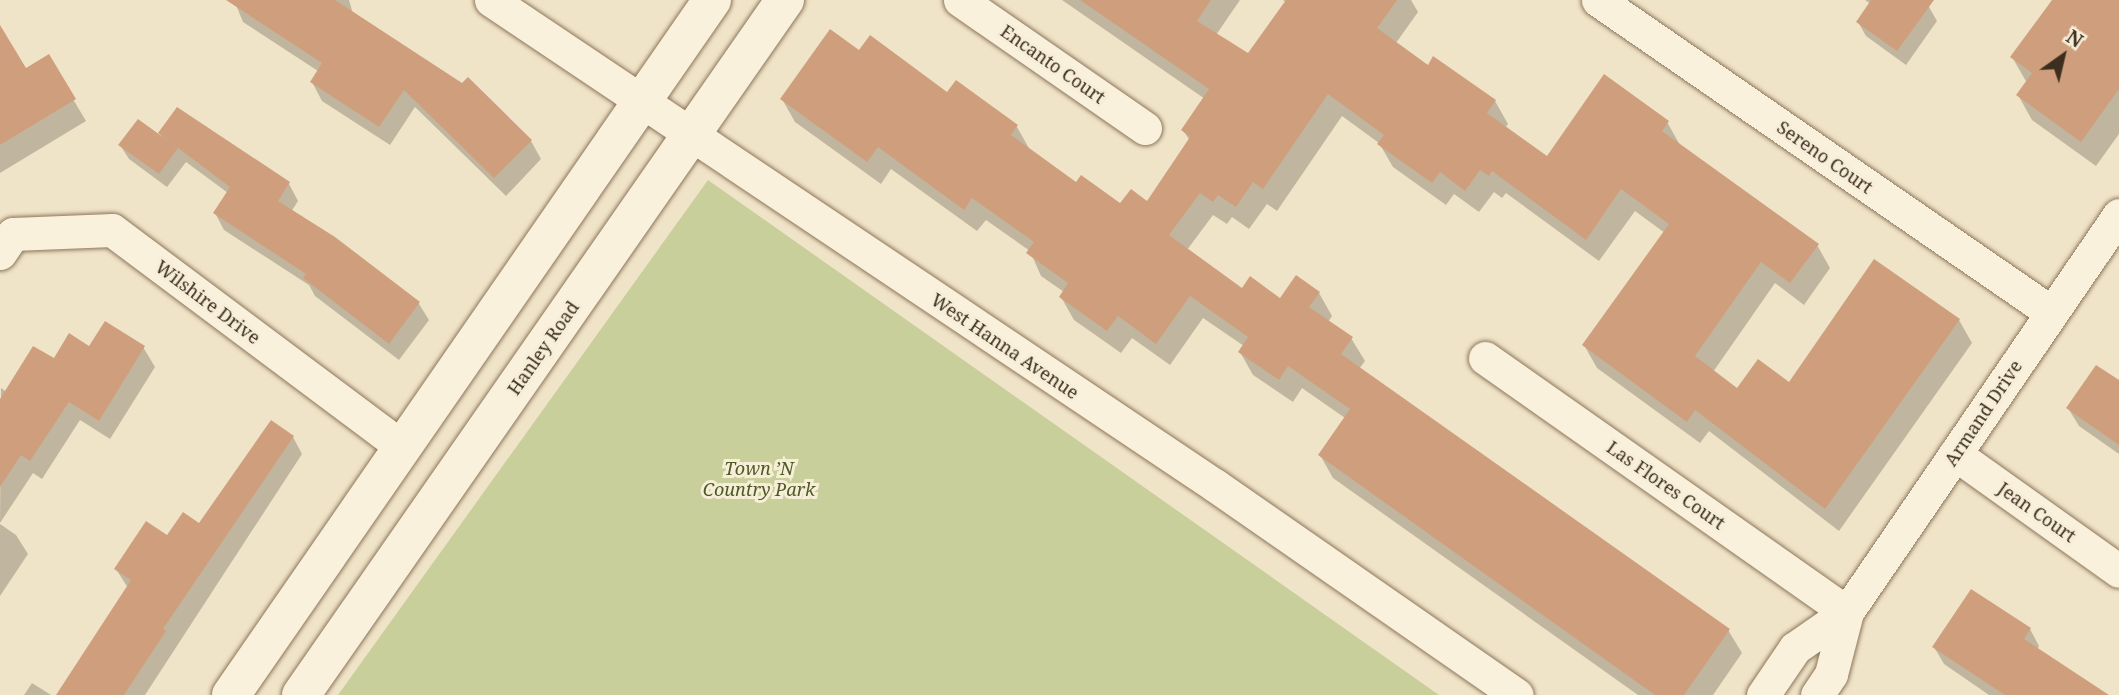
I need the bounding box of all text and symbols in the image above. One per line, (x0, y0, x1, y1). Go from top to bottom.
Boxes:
street label: Encanto Court (997, 20, 1109, 108)
north arrow (2028, 21, 2098, 91)
text: N (2061, 24, 2088, 54)
street label: Sereno Court (1773, 116, 1877, 198)
street label: Wilshire Drive (151, 256, 265, 348)
street label: West Hanna Avenue (927, 289, 1083, 403)
street label: Hanley Road (503, 297, 583, 399)
street label: Armand Drive (1940, 356, 2026, 470)
street label: Las Flores Court (1603, 436, 1729, 534)
park label: Town ’N Country Park (703, 458, 815, 500)
street label: Jean Court (1994, 477, 2080, 547)

